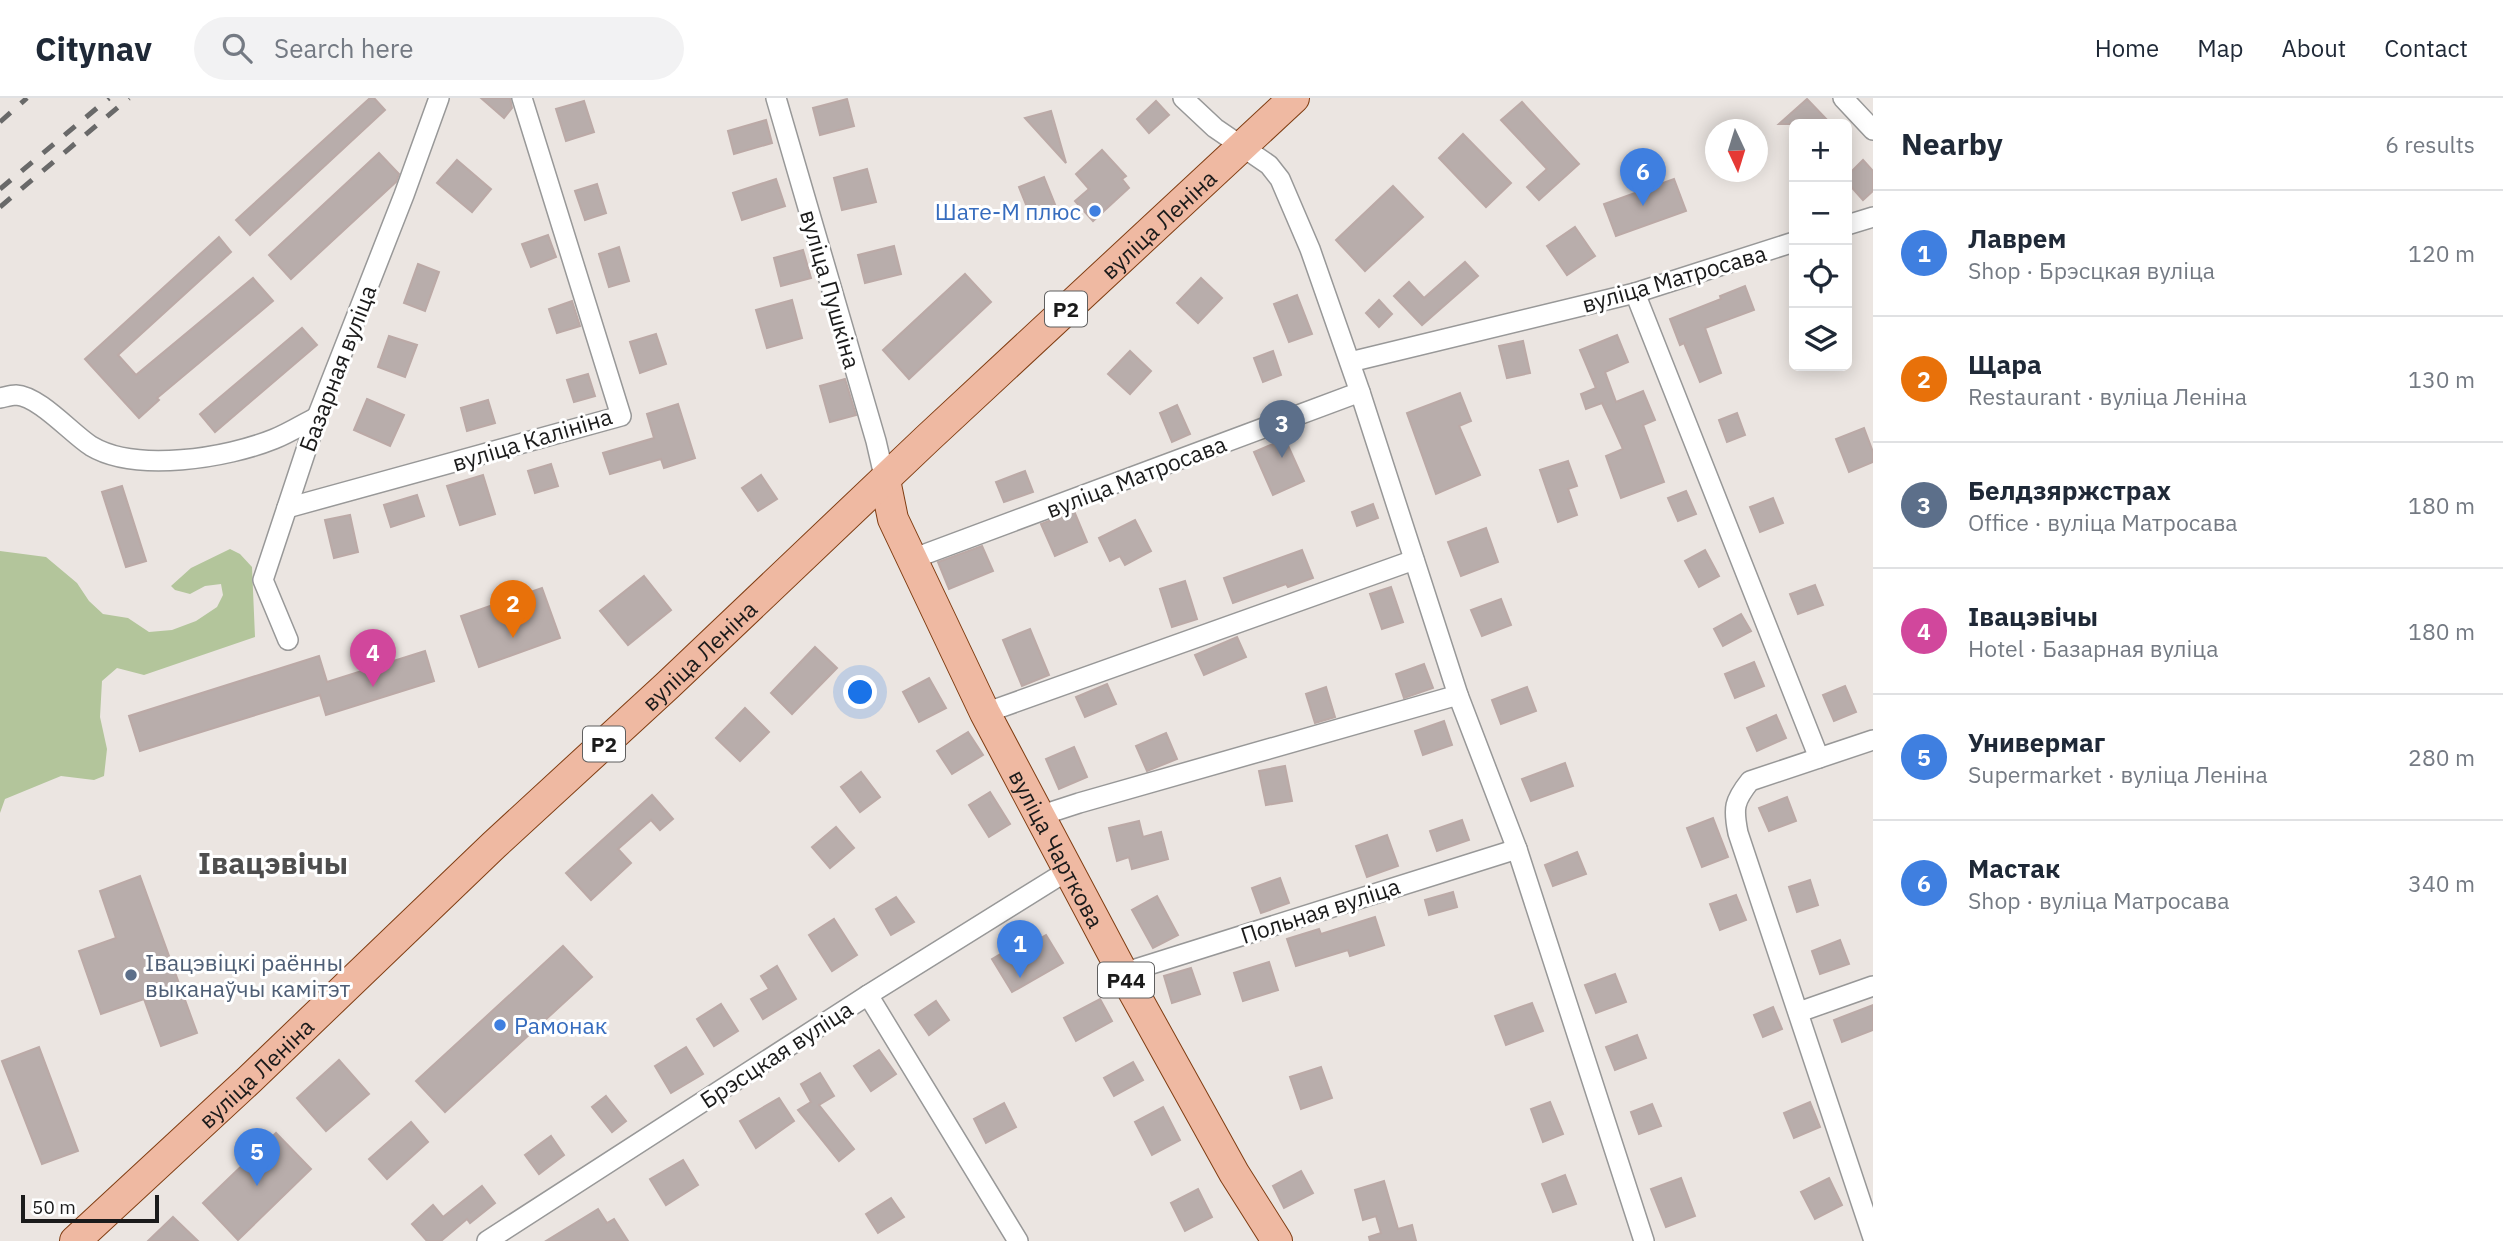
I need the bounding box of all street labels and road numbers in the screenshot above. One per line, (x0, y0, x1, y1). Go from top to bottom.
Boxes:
street label: вуліца Леніна (1094, 163, 1223, 285)
street label: вуліца Пушкіна (794, 206, 868, 372)
street label: вуліца Матросава (1578, 237, 1770, 319)
street label: Базарная вуліца (291, 280, 383, 456)
road number: Р2 (1045, 292, 1087, 326)
street label: вуліца Калініна (448, 400, 616, 478)
street label: вуліца Матросава (1042, 428, 1230, 524)
street label: вуліца Леніна (635, 594, 763, 717)
road number: Р2 (583, 726, 625, 762)
street label: вуліца Чарткова (1003, 764, 1111, 933)
street label: Польная вуліца (1237, 870, 1403, 950)
road number: Р44 (1098, 962, 1154, 998)
street label: Брэсцкая вуліца (694, 993, 858, 1115)
street label: вуліца Леніна (192, 1011, 320, 1134)

